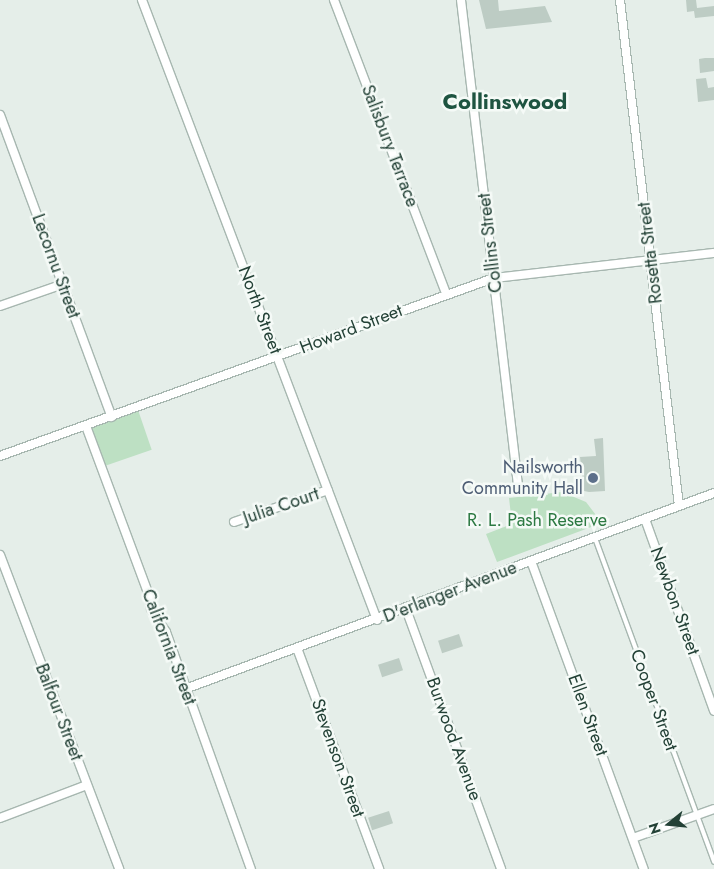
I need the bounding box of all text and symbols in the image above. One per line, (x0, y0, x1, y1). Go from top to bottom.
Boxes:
street label: Salisbury Terrace (357, 82, 423, 210)
district label: Collinswood (443, 89, 567, 115)
street label: Collins Street (473, 192, 507, 294)
street label: Rosetta Street (633, 201, 667, 305)
street label: Lecornu Street (27, 211, 85, 321)
street label: North Street (233, 263, 287, 357)
street label: Howard Street (297, 300, 405, 358)
place label: Nailsworth Community Hall (462, 457, 583, 499)
marker: Nailsworth Community Hall (587, 472, 599, 484)
street label: Julia Court (240, 483, 322, 529)
park label: R. L. Pash Reserve (467, 509, 607, 531)
street label: Newbon Street (646, 544, 704, 658)
street label: D'erlanger Avenue (380, 557, 520, 627)
street label: California Street (137, 586, 201, 708)
street label: Cooper Street (626, 646, 682, 754)
street label: Balfour Street (31, 661, 87, 763)
street label: Ellen Street (563, 671, 613, 759)
street label: Burwood Avenue (422, 674, 486, 804)
street label: Stevenson Street (307, 696, 369, 820)
north arrow (644, 799, 694, 849)
text: N (643, 820, 666, 837)

